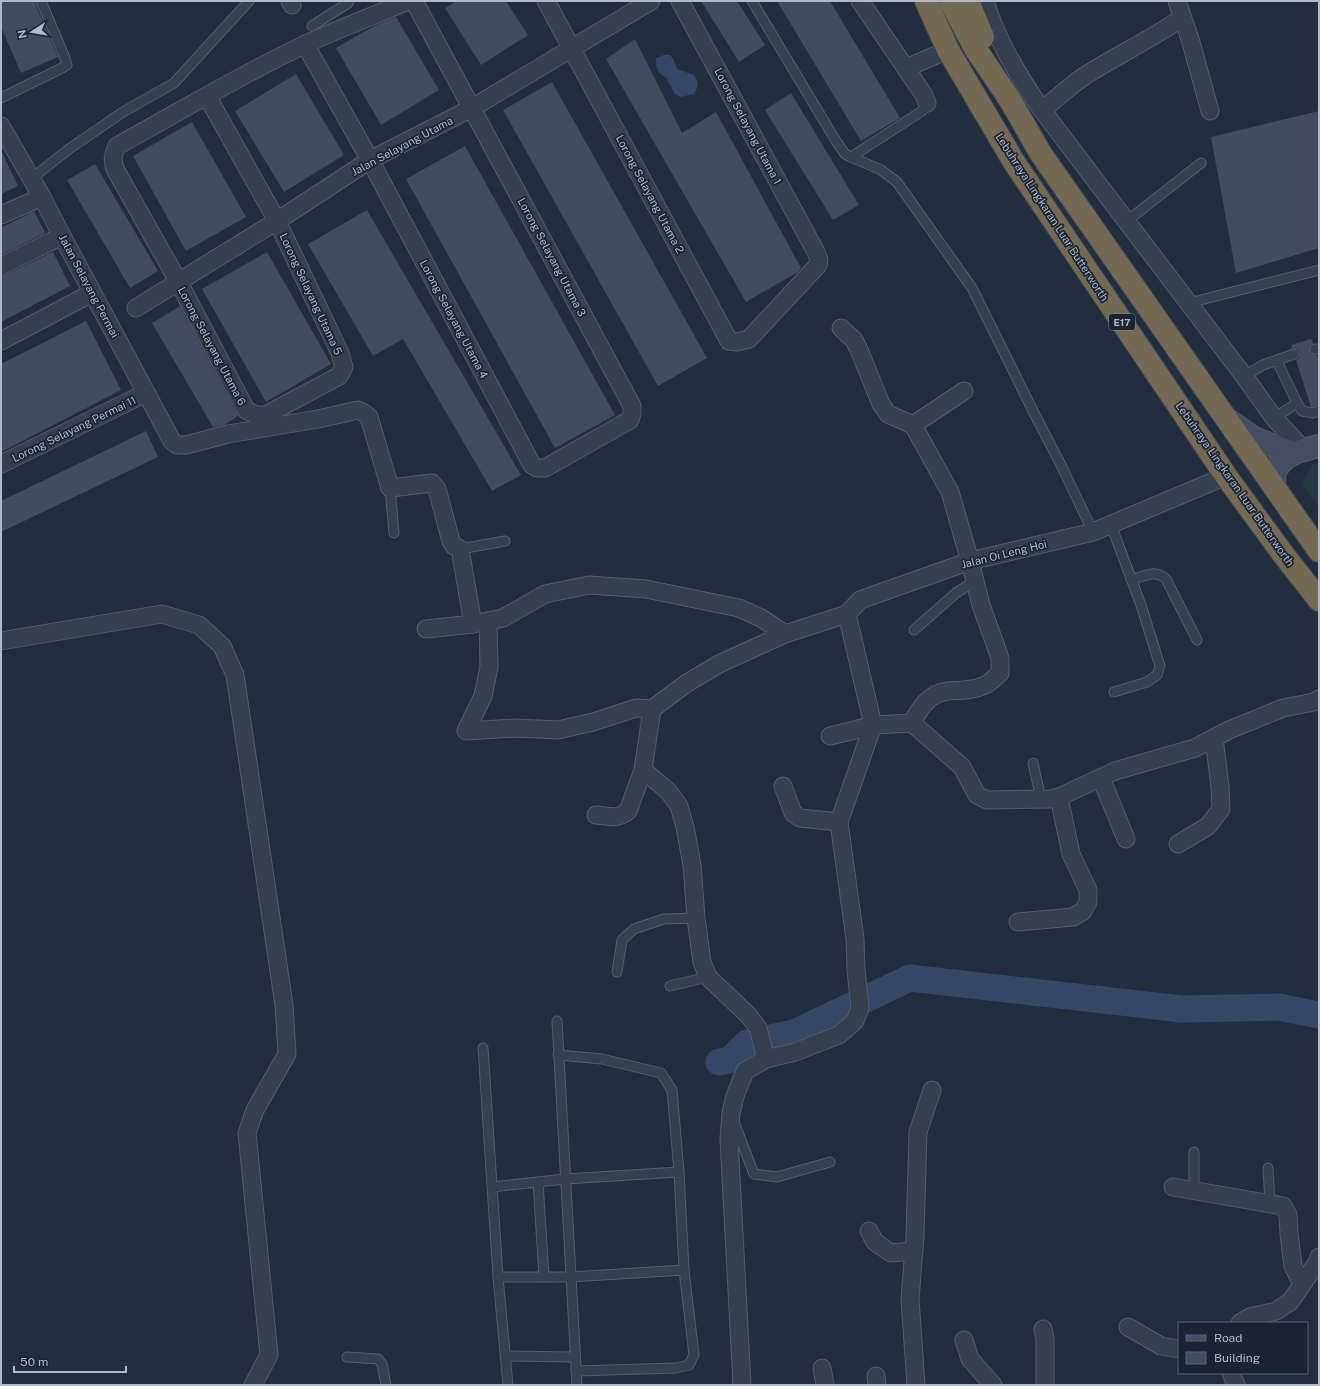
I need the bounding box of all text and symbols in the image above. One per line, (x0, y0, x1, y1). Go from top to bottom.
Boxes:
north arrow (12, 12, 52, 52)
text: N (15, 29, 29, 40)
street label: Lorong Selayang Utama 1 (712, 66, 784, 186)
street label: Jalan Selayang Utama (349, 114, 455, 178)
street label: Lebuhraya Lingkaran Luar Butterworth (993, 131, 1111, 303)
street label: Lorong Selayang Utama 2 (614, 133, 687, 256)
street label: Lorong Selayang Utama 3 (516, 196, 588, 318)
street label: Lorong Selayang Utama 5 (278, 231, 344, 357)
street label: Jalan Selayang Permai (57, 232, 121, 340)
street label: Lorong Selayang Utama 4 (418, 258, 490, 380)
street label: Lorong Selayang Utama 6 (176, 285, 248, 407)
road number: E17 (1109, 314, 1135, 330)
street label: Lorong Selayang Permai 11 (10, 394, 138, 464)
street label: Lebuhraya Lingkaran Luar Butterworth (1173, 400, 1297, 568)
street label: Jalan Oi Leng Hoi (960, 538, 1048, 570)
legend (1178, 1322, 1308, 1374)
text: Road (1214, 1331, 1242, 1345)
scale bar (14, 1348, 126, 1374)
text: Building (1214, 1351, 1260, 1365)
text: 50 m (20, 1355, 48, 1369)

